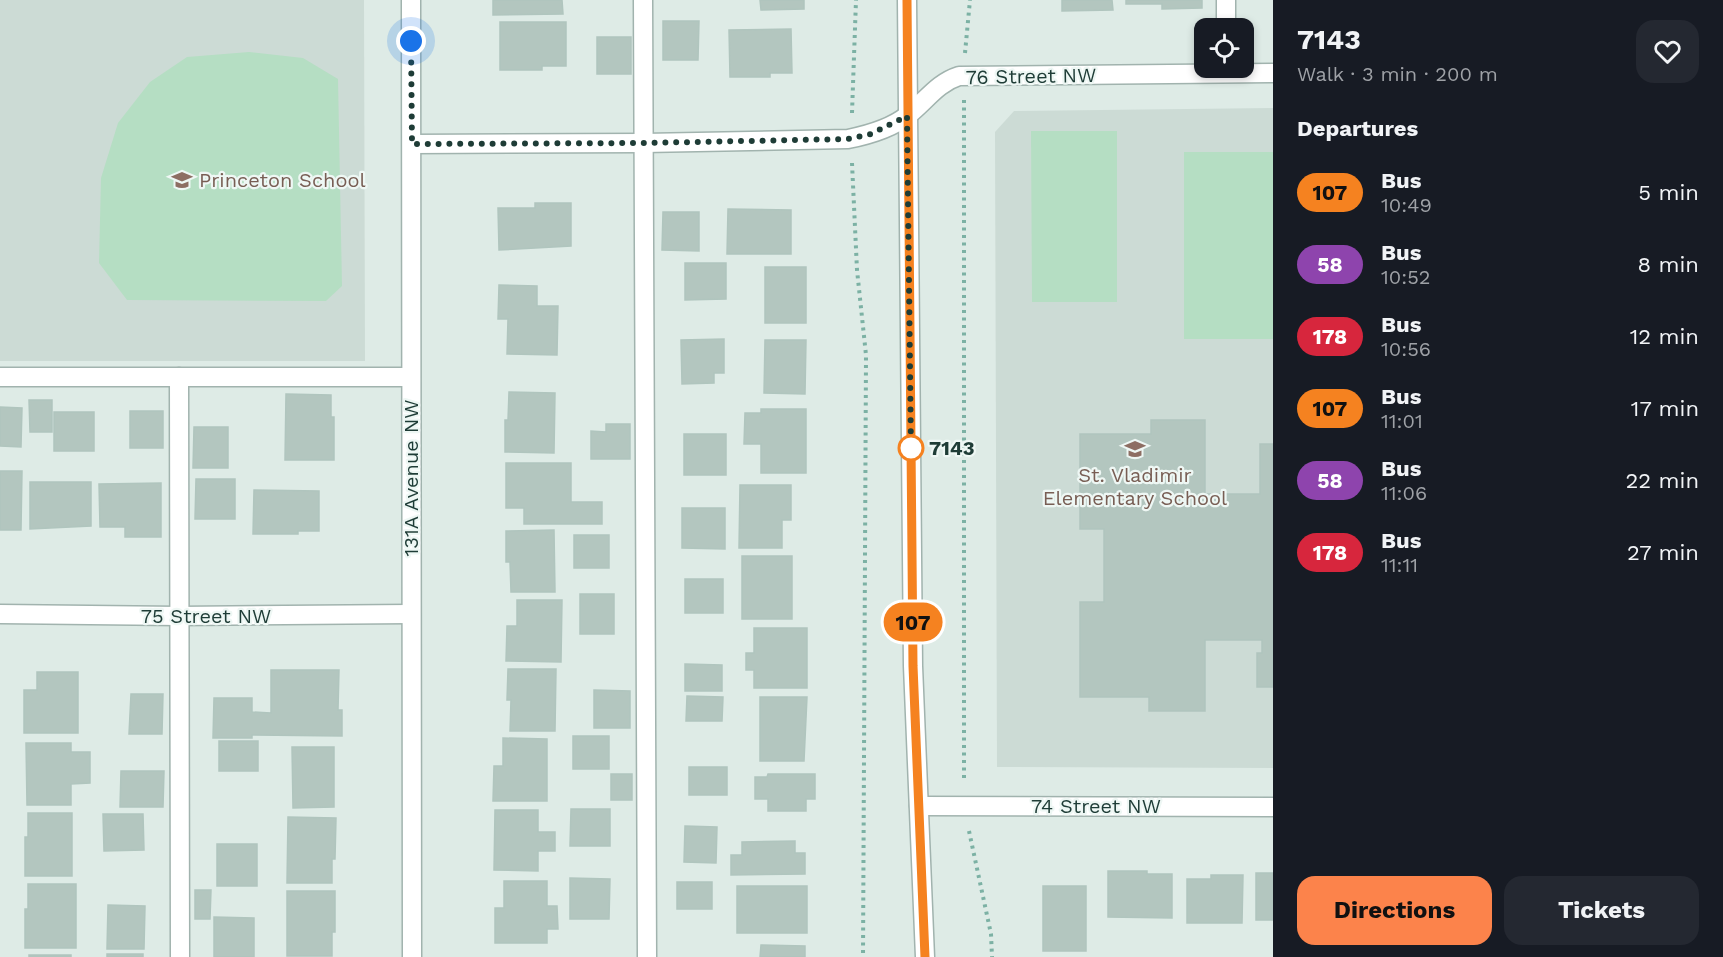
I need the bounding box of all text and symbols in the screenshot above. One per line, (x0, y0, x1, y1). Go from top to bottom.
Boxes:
map controls (1194, 18, 1254, 78)
button: locate (1194, 18, 1254, 78)
button: heart (1636, 20, 1699, 83)
text: 7143 (1297, 23, 1361, 56)
your location (396, 26, 426, 56)
text: Walk · 3 min · 200 m (1297, 62, 1498, 86)
street label: 76 Street NW (965, 63, 1097, 89)
text: Departures (1297, 116, 1418, 141)
school or university icon: Princeton School (170, 168, 194, 192)
place label: Princeton School (199, 168, 366, 192)
text: Bus (1381, 168, 1421, 193)
text: 107 (1313, 180, 1347, 205)
text: 5 min (1638, 180, 1699, 205)
text: 10:49 (1381, 193, 1432, 217)
text: Bus (1381, 240, 1421, 265)
text: 58 (1317, 252, 1343, 277)
text: 8 min (1638, 252, 1699, 277)
text: 10:52 (1381, 265, 1430, 289)
text: Bus (1381, 312, 1421, 337)
text: 178 (1313, 324, 1347, 349)
text: 12 min (1630, 324, 1699, 349)
text: 10:56 (1381, 337, 1431, 361)
text: Bus (1381, 384, 1421, 409)
text: 107 (1313, 396, 1347, 421)
text: 17 min (1631, 396, 1699, 421)
street label: 131A Avenue NW (399, 399, 423, 557)
text: 11:01 (1381, 409, 1423, 433)
marker: 7143 (898, 435, 924, 461)
place label: 7143 (929, 436, 975, 460)
school or university icon: St. Vladimir Elementary School (1123, 437, 1147, 461)
text: Bus (1381, 456, 1421, 481)
place label: St. Vladimir Elementary School (1043, 463, 1227, 510)
text: 58 (1317, 468, 1343, 493)
text: 22 min (1625, 468, 1699, 493)
text: 11:06 (1381, 481, 1427, 505)
text: Bus (1381, 528, 1421, 553)
text: 178 (1313, 540, 1347, 565)
text: 27 min (1627, 540, 1699, 565)
text: 11:11 (1381, 553, 1418, 577)
line badge: 107 (878, 602, 948, 642)
street label: 75 Street NW (141, 604, 271, 628)
text: 107 (896, 610, 930, 635)
street label: 74 Street NW (1031, 794, 1161, 818)
button: Directions (1297, 876, 1492, 945)
button: Tickets (1504, 876, 1699, 945)

